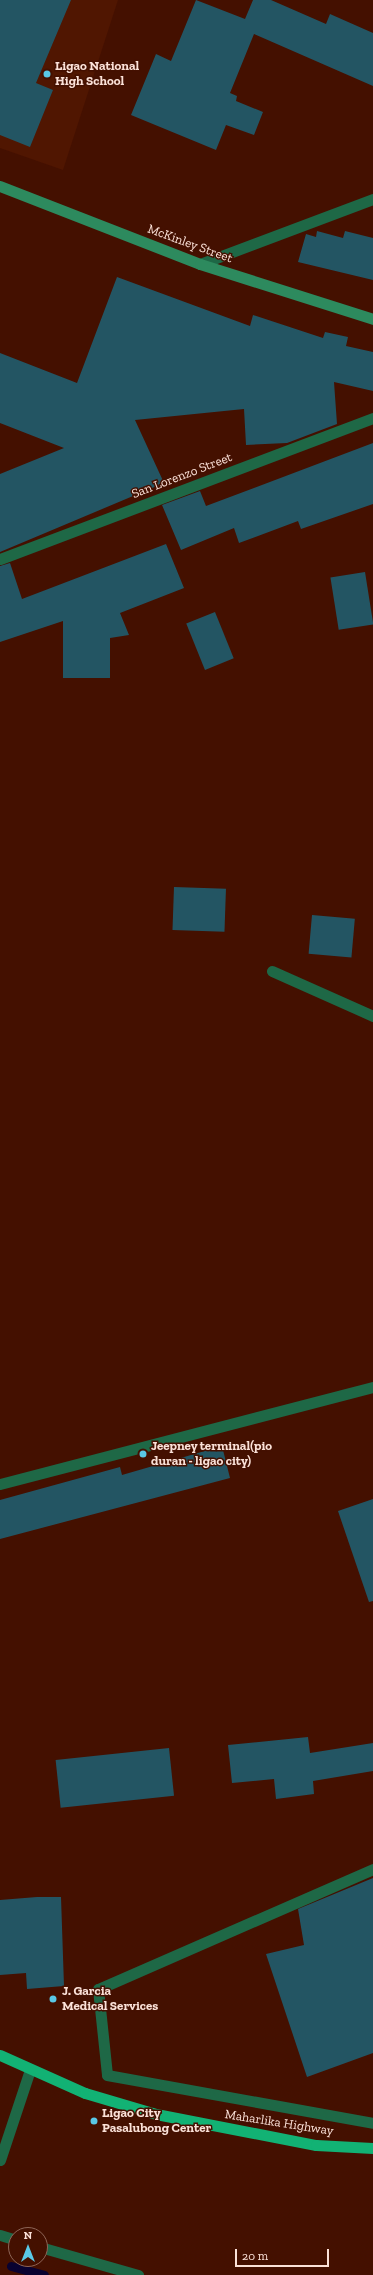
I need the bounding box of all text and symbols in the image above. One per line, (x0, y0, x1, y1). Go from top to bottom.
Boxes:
place label: Ligao National High School (55, 59, 139, 90)
marker: Ligao National High School (42, 69, 52, 79)
street label: McKinley Street (145, 221, 235, 267)
street label: San Lorenzo Street (130, 450, 234, 502)
place label: Jeepney terminal(pio duran - ligao city) (151, 1439, 272, 1470)
marker: Jeepney terminal(pio duran - ligao city) (138, 1449, 148, 1459)
place label: J. Garcia Medical Services (62, 1984, 158, 2015)
marker: J. Garcia Medical Services (47, 1993, 59, 2005)
place label: Ligao City Pasalubong Center (102, 2106, 211, 2137)
street label: Maharlika Highway (224, 2107, 334, 2139)
marker: Ligao City Pasalubong Center (89, 2116, 99, 2126)
north arrow (8, 2227, 48, 2267)
text: N (24, 2229, 32, 2242)
scale bar (237, 2241, 331, 2267)
text: 20 m (242, 2249, 268, 2263)

